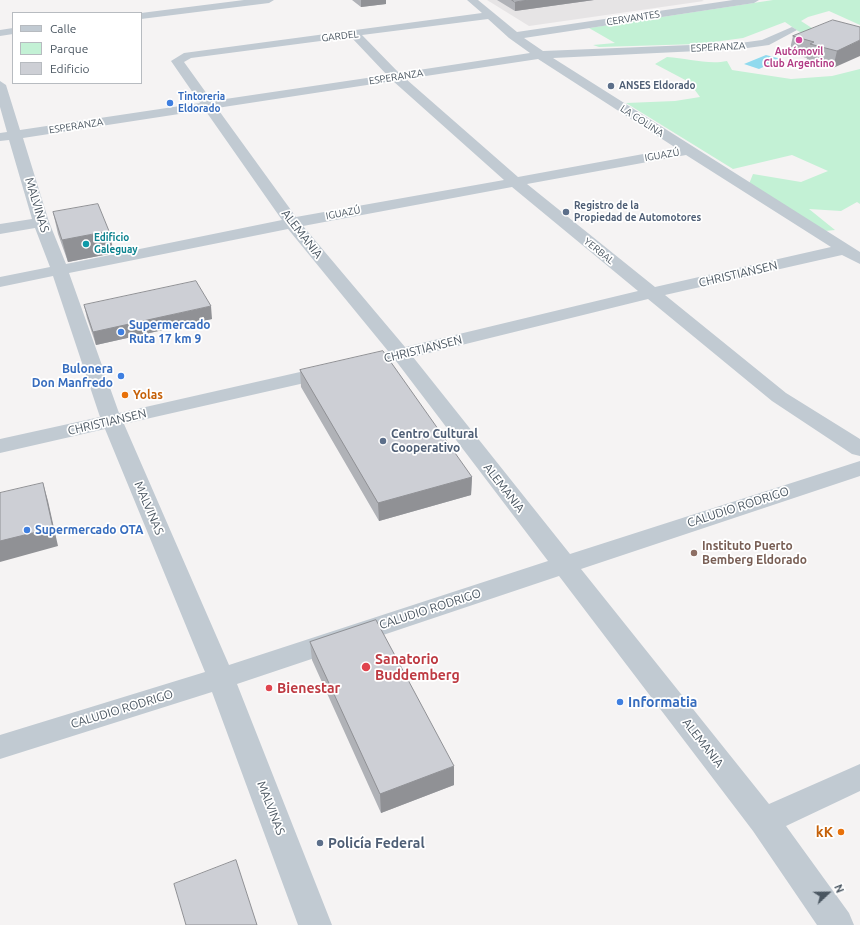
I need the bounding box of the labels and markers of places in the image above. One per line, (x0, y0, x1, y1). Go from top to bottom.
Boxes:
marker: Autómovil Club Argentino (794, 35, 804, 45)
place label: Autómovil Club Argentino (763, 46, 835, 70)
place label: ANSES Eldorado (619, 80, 696, 92)
marker: ANSES Eldorado (606, 81, 616, 91)
place label: Tintoreria Eldorado (178, 91, 225, 114)
marker: Tintoreria Eldorado (165, 98, 175, 108)
place label: Registro de la Propiedad de Automotores (574, 200, 701, 224)
marker: Registro de la Propiedad de Automotores (561, 207, 571, 217)
place label: Edificio Galeguay (94, 232, 138, 256)
marker: Edificio Galeguay (81, 239, 91, 249)
place label: Supermercado Ruta 17 km 9 (129, 318, 211, 346)
marker: Supermercado Ruta 17 km 9 (116, 327, 126, 337)
place label: Bulonera Don Manfredo (32, 362, 113, 390)
marker: Bulonera Don Manfredo (116, 371, 126, 381)
place label: Yolas (133, 388, 163, 402)
marker: Yolas (120, 390, 130, 400)
place label: Centro Cultural Cooperativo (391, 427, 478, 455)
marker: Centro Cultural Cooperativo (378, 436, 388, 446)
place label: Supermercado OTA (35, 523, 143, 537)
marker: Supermercado OTA (22, 525, 32, 535)
place label: Instituto Puerto Bemberg Eldorado (702, 539, 807, 567)
marker: Instituto Puerto Bemberg Eldorado (689, 548, 699, 558)
place label: Sanatorio Buddemberg (375, 651, 460, 684)
marker: Sanatorio Buddemberg (360, 661, 372, 673)
place label: Bienestar (277, 680, 340, 696)
marker: Bienestar (264, 683, 274, 693)
place label: Informatia (628, 694, 697, 710)
marker: Informatia (615, 697, 625, 707)
place label: kK (816, 824, 833, 840)
marker: kK (836, 827, 846, 837)
place label: Policía Federal (328, 835, 425, 851)
marker: Policía Federal (315, 838, 325, 848)

